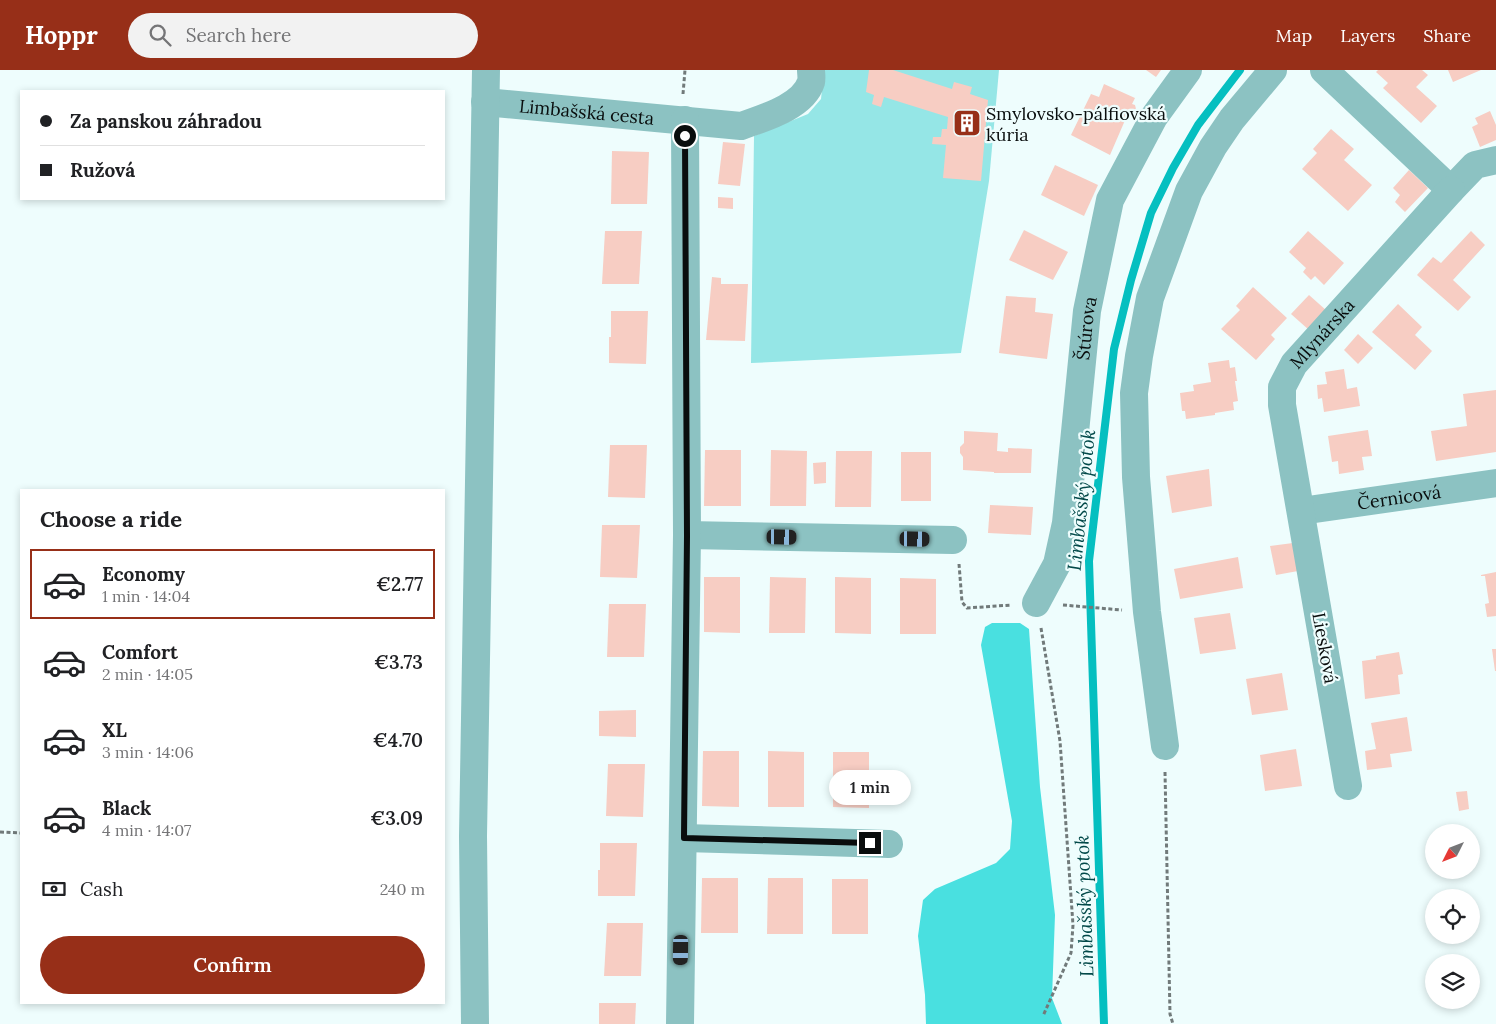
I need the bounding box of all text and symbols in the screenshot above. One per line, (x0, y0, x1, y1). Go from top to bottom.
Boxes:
search box (128, 13, 478, 58)
text: Hoppr (25, 20, 98, 51)
icon: search (146, 21, 174, 49)
text: Search here (186, 23, 291, 47)
text: Map (1276, 24, 1312, 47)
text: Layers (1340, 24, 1395, 47)
text: Share (1423, 24, 1471, 47)
street label: Limbašská cesta (518, 94, 655, 129)
place label: Smylovsko-pálfiovská kúria (986, 102, 1166, 146)
building icon: Smylovsko-pálfiovská kúria (952, 108, 982, 138)
text: Za panskou záhradou (70, 109, 262, 133)
route start (674, 125, 696, 147)
text: Ružová (70, 158, 135, 182)
street label: Štúrova (1071, 294, 1101, 361)
street label: Mlynárska (1284, 294, 1359, 373)
water label: Limbašský potok (1062, 428, 1100, 572)
street label: Černicová (1356, 480, 1442, 514)
text: Choose a ride (40, 505, 182, 533)
car (766, 529, 797, 545)
car (899, 531, 930, 547)
icon: car (42, 562, 87, 607)
text: Economy (102, 562, 185, 586)
text: €2.77 (376, 572, 423, 596)
text: 1 min · 14:04 (102, 586, 190, 606)
street label: Liesková (1307, 611, 1343, 685)
icon: car (42, 640, 87, 685)
text: Comfort (102, 640, 178, 664)
text: €3.73 (374, 650, 423, 674)
text: 2 min · 14:05 (102, 664, 193, 684)
icon: car (42, 718, 87, 763)
text: XL (102, 718, 127, 742)
text: €4.70 (373, 728, 423, 752)
text: 3 min · 14:06 (102, 742, 194, 762)
callout: 1 min (829, 770, 911, 806)
text: 1 min (850, 777, 890, 797)
icon: car (42, 796, 87, 841)
text: Black (102, 796, 151, 820)
text: €3.09 (370, 806, 423, 830)
text: 4 min · 14:07 (102, 820, 191, 840)
north arrow (1425, 824, 1480, 879)
map controls (1425, 824, 1480, 1009)
route end (859, 832, 881, 854)
water label: Limbašský potok (1070, 834, 1098, 977)
icon: cash (40, 875, 68, 903)
text: Cash (80, 877, 123, 901)
text: 240 m (380, 879, 425, 899)
button: locate (1425, 889, 1480, 944)
car (673, 935, 688, 965)
button: Confirm (40, 936, 425, 994)
button: layers (1425, 954, 1480, 1009)

